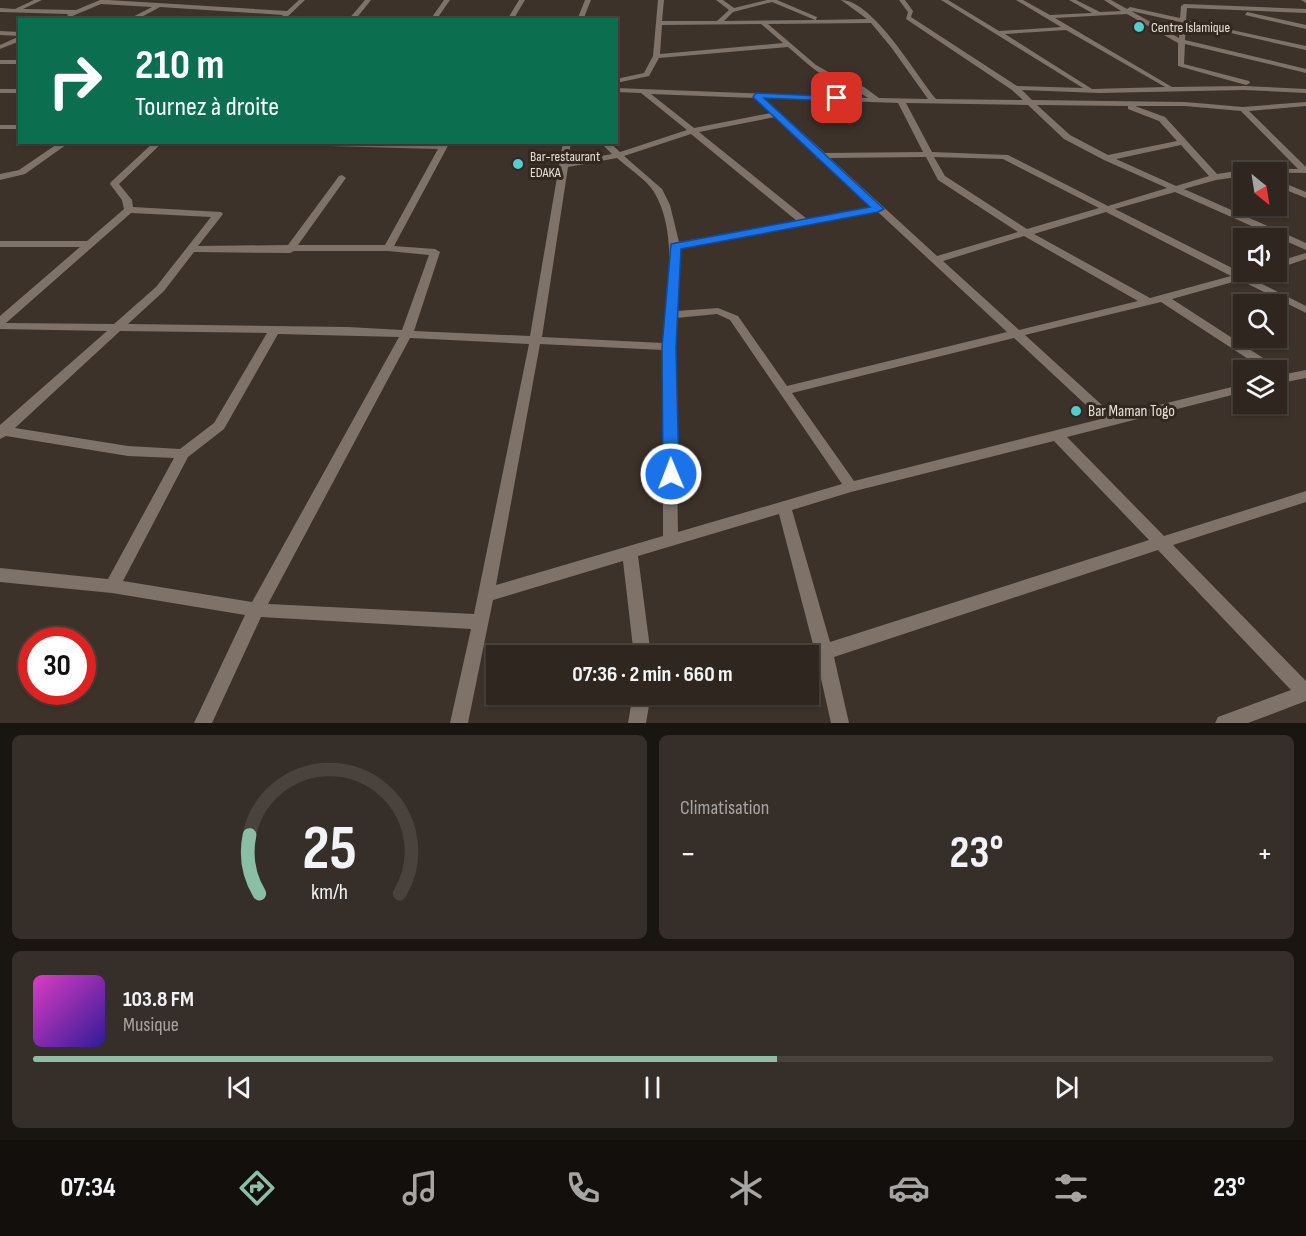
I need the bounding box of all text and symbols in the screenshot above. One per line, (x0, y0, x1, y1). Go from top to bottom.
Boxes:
place label: Centre Islamique (1151, 19, 1230, 36)
marker: Centre Islamique (1132, 20, 1146, 34)
text: 210 m (135, 40, 224, 91)
icon: right (36, 42, 114, 120)
pin (811, 72, 862, 123)
icon: arrive (820, 81, 853, 114)
text: Tournez à droite (135, 91, 279, 123)
place label: Bar-restaurant EDAKA (530, 148, 600, 181)
marker: Bar-restaurant EDAKA (511, 157, 525, 171)
north arrow (1233, 162, 1287, 216)
map controls (1233, 162, 1287, 414)
button: sound (1233, 228, 1287, 282)
button: search (1233, 294, 1287, 348)
button: layers (1233, 360, 1287, 414)
place label: Bar Maman Togo (1088, 402, 1175, 421)
marker: Bar Maman Togo (1069, 404, 1083, 418)
position arrow (639, 442, 703, 506)
speed limit sign: 30 (18, 627, 96, 705)
text: 07:36 · 2 min · 660 m (572, 661, 733, 688)
text: Climatisation (680, 796, 769, 820)
text: 25 (302, 812, 357, 887)
text: 23° (949, 826, 1004, 881)
text: − (680, 834, 696, 874)
text: + (1257, 834, 1273, 874)
text: km/h (311, 880, 348, 905)
text: 103.8 FM (123, 986, 194, 1013)
text: Musique (123, 1013, 179, 1037)
icon: previous (223, 1071, 256, 1104)
icon: pause (636, 1071, 669, 1104)
icon: next (1050, 1071, 1083, 1104)
icon: directions (236, 1167, 278, 1209)
icon: music (399, 1167, 441, 1209)
icon: phone (562, 1167, 604, 1209)
icon: climate (725, 1167, 767, 1209)
icon: car (888, 1167, 930, 1209)
icon: filters (1050, 1167, 1092, 1209)
text: 07:34 (60, 1172, 116, 1204)
text: 23° (1213, 1172, 1246, 1204)

